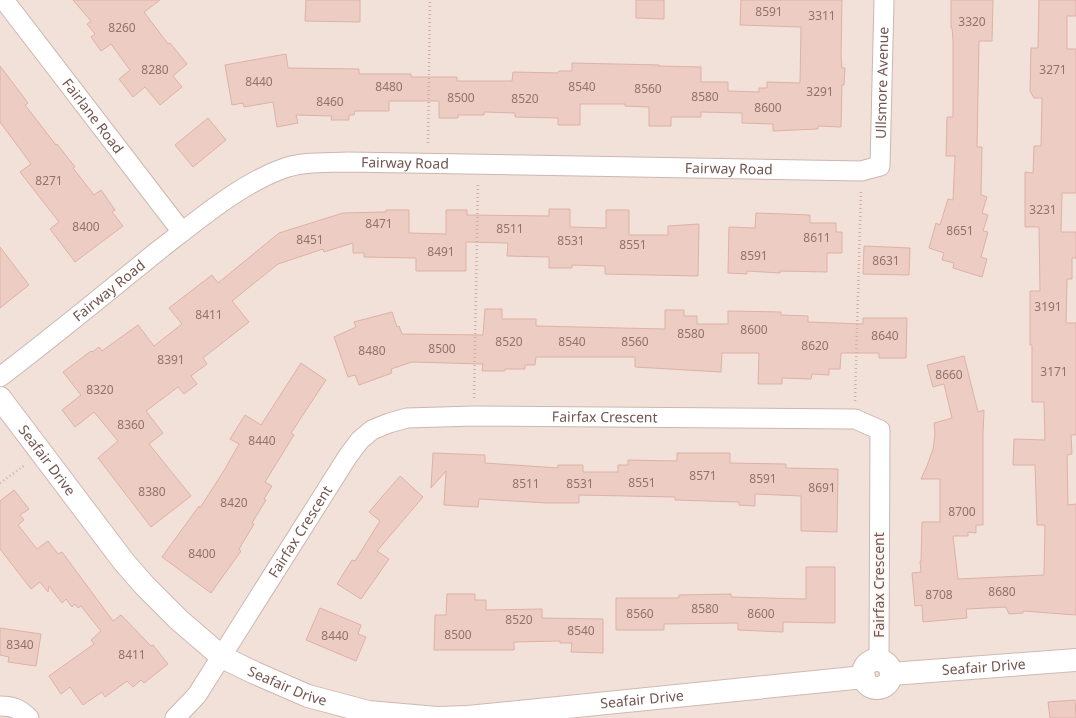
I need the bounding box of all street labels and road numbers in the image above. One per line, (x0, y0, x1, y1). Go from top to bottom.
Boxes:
street label: Ullsmore Avenue (871, 26, 892, 139)
street label: Fairlane Road (58, 74, 128, 157)
street label: Fairway Road (361, 152, 449, 173)
street label: Fairway Road (685, 158, 773, 178)
street label: Fairway Road (69, 255, 149, 325)
street label: Fairfax Crescent (552, 407, 658, 426)
street label: Seafair Drive (15, 421, 80, 499)
street label: Fairfax Crescent (264, 482, 336, 581)
street label: Fairfax Crescent (869, 532, 888, 638)
street label: Seafair Drive (941, 654, 1026, 679)
street label: Seafair Drive (245, 661, 329, 710)
street label: Seafair Drive (599, 685, 685, 713)

